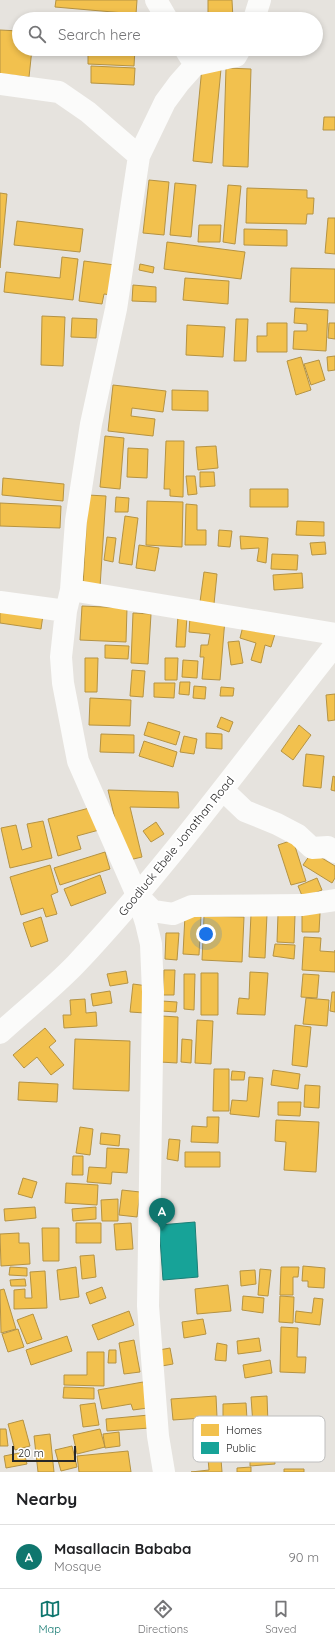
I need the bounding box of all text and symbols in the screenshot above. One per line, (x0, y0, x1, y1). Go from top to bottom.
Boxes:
search box (12, 12, 323, 56)
icon: search (26, 23, 48, 45)
text: Search here (58, 25, 141, 44)
street label: Goodluck Ebele Jonathan Road (115, 773, 237, 919)
your location (196, 924, 216, 944)
pin: A (149, 1198, 175, 1231)
legend (193, 1416, 325, 1462)
text: Homes (226, 1423, 262, 1437)
text: Public (226, 1441, 256, 1455)
scale bar (12, 1444, 76, 1463)
text: 20 m (18, 1446, 44, 1460)
text: Nearby (16, 1488, 77, 1509)
text: Masallacin Bababa (54, 1539, 191, 1558)
text: A (25, 1549, 33, 1565)
text: 90 m (289, 1549, 319, 1565)
text: Mosque (54, 1558, 101, 1574)
tab: Map (38, 1598, 61, 1636)
tab: Directions (138, 1598, 188, 1636)
tab: Saved (265, 1598, 297, 1636)

